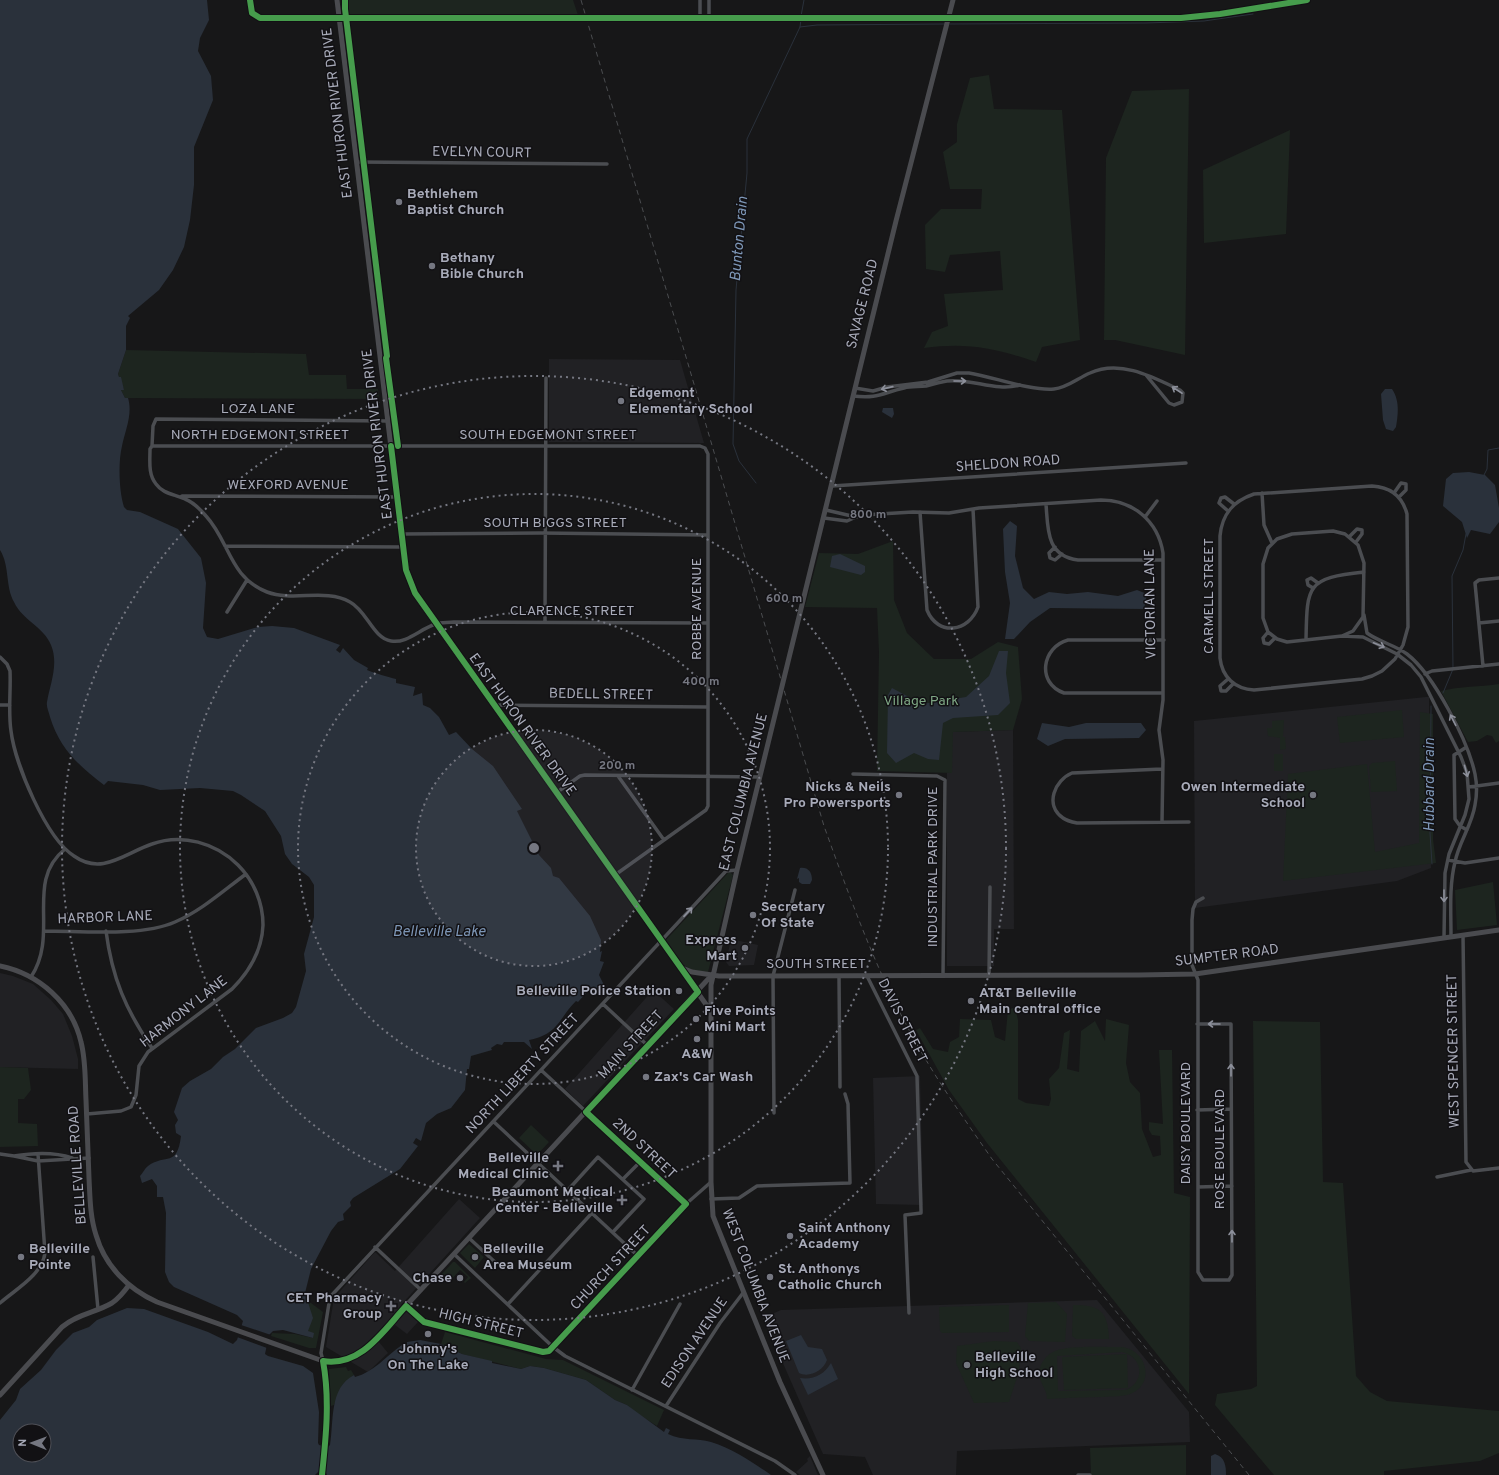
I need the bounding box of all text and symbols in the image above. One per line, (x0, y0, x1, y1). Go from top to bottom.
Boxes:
street label: EAST HURON RIVER DRIVE (319, 27, 357, 199)
street label: EVELYN COURT (432, 144, 532, 162)
place label: Bethlehem Baptist Church (407, 186, 504, 219)
water label: Bunton Drain (727, 196, 753, 282)
marker: Bethlehem Baptist Church (394, 197, 404, 207)
place label: Bethany Bible Church (440, 250, 524, 283)
street label: SAVAGE ROAD (844, 257, 882, 351)
marker: Bethany Bible Church (427, 261, 437, 271)
street label: EAST HURON RIVER DRIVE (359, 348, 397, 520)
one-way arrow (953, 377, 966, 385)
one-way arrow (881, 384, 894, 392)
place label: Edgemont Elementary School (629, 385, 753, 418)
one-way arrow (1172, 385, 1183, 394)
marker: Edgemont Elementary School (616, 396, 626, 406)
street label: LOZA LANE (221, 401, 295, 418)
street label: NORTH EDGEMONT STREET (171, 427, 349, 444)
street label: SOUTH EDGEMONT STREET (459, 427, 637, 444)
street label: SHELDON ROAD (955, 452, 1061, 476)
street label: WEXFORD AVENUE (227, 477, 349, 494)
text: 800 m (850, 507, 886, 523)
street label: SOUTH BIGGS STREET (483, 515, 627, 532)
street label: CARMELL STREET (1201, 538, 1218, 654)
street label: VICTORIAN LANE (1142, 549, 1160, 659)
street label: ROBBE AVENUE (689, 558, 706, 660)
text: 600 m (766, 591, 802, 607)
street label: CLARENCE STREET (510, 603, 634, 620)
one-way arrow (1372, 642, 1384, 650)
street label: EAST HURON RIVER DRIVE (465, 651, 579, 799)
text: 400 m (682, 674, 720, 690)
street label: BEDELL STREET (549, 686, 653, 704)
park label: Village Park (883, 693, 959, 710)
street label: EAST COLUMBIA AVENUE (716, 711, 772, 873)
one-way arrow (1449, 714, 1456, 726)
water label: Hubbard Drain (1421, 738, 1440, 832)
text: 200 m (599, 758, 635, 774)
one-way arrow (1462, 764, 1470, 777)
place label: Nicks & Neils Pro Powersports (784, 779, 891, 812)
place label: Owen Intermediate School (1181, 779, 1305, 812)
street label: INDUSTRIAL PARK DRIVE (925, 787, 942, 947)
marker: Nicks & Neils Pro Powersports (894, 790, 904, 800)
marker: Owen Intermediate School (1308, 790, 1318, 800)
centre of rings (527, 841, 541, 855)
one-way arrow (1440, 889, 1448, 902)
place label: Secretary Of State (761, 899, 825, 932)
street label: HARBOR LANE (57, 908, 153, 928)
one-way arrow (683, 908, 692, 918)
marker: Secretary Of State (748, 910, 758, 920)
water label: Belleville Lake (393, 923, 486, 942)
place label: Express Mart (685, 932, 737, 965)
street label: SUMPTER ROAD (1174, 941, 1280, 971)
marker: Express Mart (740, 943, 750, 953)
street label: SOUTH STREET (766, 956, 866, 973)
street label: HARMONY LANE (137, 973, 231, 1051)
street label: WEST SPENCER STREET (1444, 974, 1464, 1128)
street label: DAVIS STREET (873, 976, 931, 1066)
place label: Belleville Police Station (516, 983, 671, 1000)
place label: AT&T Belleville Main central office (979, 985, 1101, 1018)
marker: Belleville Police Station (674, 986, 684, 996)
marker: AT&T Belleville Main central office (966, 996, 976, 1006)
place label: Five Points Mini Mart (704, 1003, 776, 1036)
street label: MAIN STREET (595, 1007, 667, 1083)
street label: NORTH LIBERTY STREET (463, 1010, 583, 1138)
marker: Five Points Mini Mart (691, 1014, 701, 1024)
one-way arrow (1208, 1020, 1221, 1028)
marker: A&W (692, 1034, 702, 1044)
place label: A&W (681, 1046, 713, 1063)
street label: DAISY BOULEVARD (1178, 1062, 1195, 1184)
one-way arrow (1227, 1064, 1235, 1077)
place label: Zax's Car Wash (654, 1069, 753, 1086)
marker: Zax's Car Wash (641, 1072, 651, 1082)
street label: ROSE BOULEVARD (1212, 1089, 1229, 1209)
street label: BELLEVILLE ROAD (65, 1105, 91, 1225)
street label: 2ND STREET (608, 1115, 680, 1183)
place label: Belleville Medical Clinic (458, 1150, 549, 1183)
marker: Belleville Medical Clinic (552, 1160, 564, 1172)
place label: Beaumont Medical Center - Belleville (491, 1184, 613, 1217)
marker: Beaumont Medical Center - Belleville (616, 1194, 628, 1206)
street label: WEST COLUMBIA AVENUE (718, 1206, 792, 1366)
place label: Saint Anthony Academy (798, 1220, 891, 1253)
street label: CHURCH STREET (567, 1222, 655, 1314)
one-way arrow (1228, 1230, 1236, 1243)
marker: Saint Anthony Academy (785, 1231, 795, 1241)
place label: Belleville Pointe (29, 1241, 90, 1274)
place label: Belleville Area Museum (483, 1241, 572, 1274)
marker: Belleville Pointe (16, 1252, 26, 1262)
marker: Belleville Area Museum (470, 1252, 480, 1262)
place label: St. Anthonys Catholic Church (778, 1261, 882, 1294)
place label: Chase (412, 1270, 452, 1287)
marker: St. Anthonys Catholic Church (765, 1272, 775, 1282)
marker: Chase (455, 1273, 465, 1283)
place label: CET Pharmacy Group (286, 1290, 382, 1323)
street label: EDISON AVENUE (658, 1294, 732, 1392)
marker: CET Pharmacy Group (385, 1300, 397, 1312)
street label: HIGH STREET (437, 1305, 525, 1343)
marker: Johnny's On The Lake (423, 1329, 433, 1339)
place label: Johnny's On The Lake (387, 1341, 469, 1374)
place label: Belleville High School (975, 1349, 1053, 1382)
marker: Belleville High School (962, 1360, 972, 1370)
north arrow (12, 1423, 52, 1463)
text: N (16, 1439, 30, 1447)

